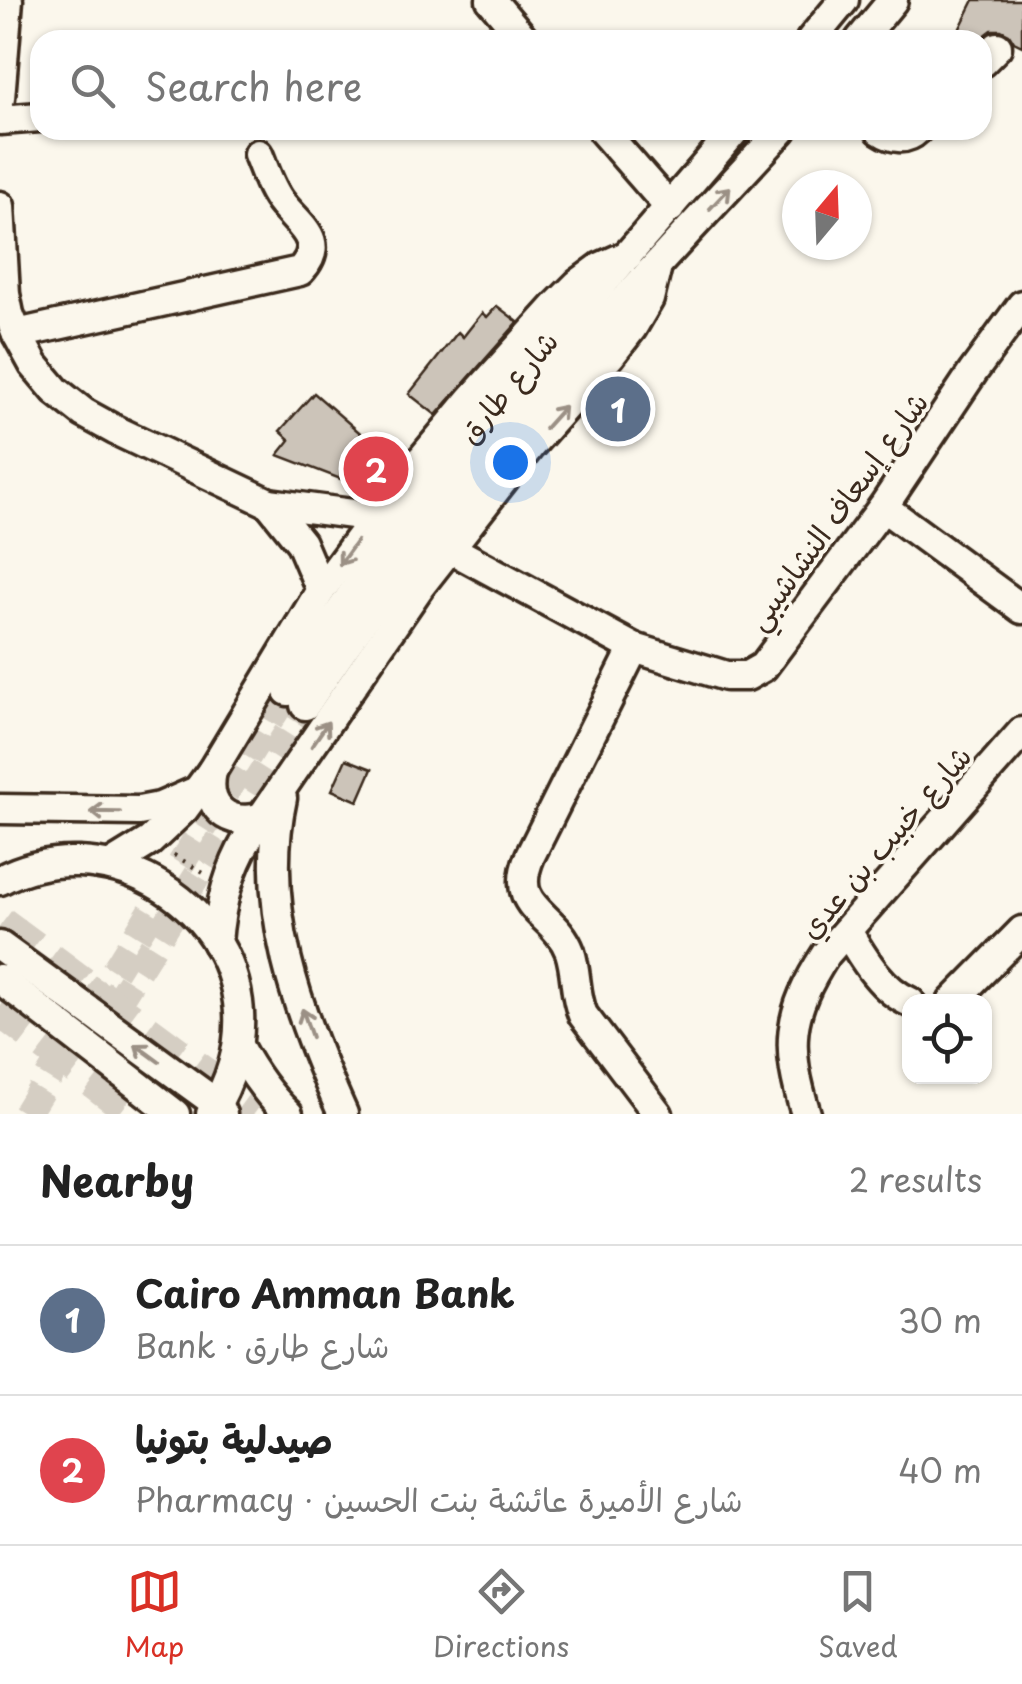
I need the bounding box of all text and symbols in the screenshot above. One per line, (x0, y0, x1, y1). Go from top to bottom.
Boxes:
search box (30, 30, 992, 140)
text: Search here (145, 57, 362, 114)
icon: search (65, 58, 120, 113)
north arrow (782, 170, 872, 260)
one-way arrow (708, 186, 731, 211)
street label: شارع طارق (446, 319, 569, 453)
pin: 1 (586, 372, 650, 446)
street label: شارع إسعاف النشاشيبي (734, 381, 943, 642)
one-way arrow (544, 405, 567, 430)
pin: 2 (344, 432, 408, 506)
your location (485, 437, 536, 488)
one-way arrow (337, 539, 358, 566)
one-way arrow (309, 720, 330, 748)
street label: شارع خبيب بن عدي (787, 734, 982, 948)
one-way arrow (89, 802, 121, 821)
map controls (902, 994, 992, 1084)
button: locate (902, 994, 992, 1084)
one-way arrow (296, 1008, 314, 1040)
one-way arrow (134, 1043, 161, 1064)
text: Nearby (40, 1148, 194, 1211)
text: 2 results (849, 1155, 982, 1203)
text: Cairo Amman Bank (135, 1264, 515, 1321)
text: 1 (65, 1296, 80, 1344)
text: 30 m (898, 1296, 982, 1344)
text: Bank · شارع طارق (135, 1321, 390, 1369)
text: صيدلية بتونيا (135, 1410, 333, 1467)
text: 2 (61, 1446, 84, 1494)
text: 40 m (898, 1446, 982, 1494)
text: Pharmacy · شارع الأميرة عائشة بنت الحسين (135, 1475, 743, 1523)
tab: Map (124, 1564, 184, 1667)
tab: Directions (433, 1564, 569, 1667)
tab: Saved (818, 1564, 898, 1667)

